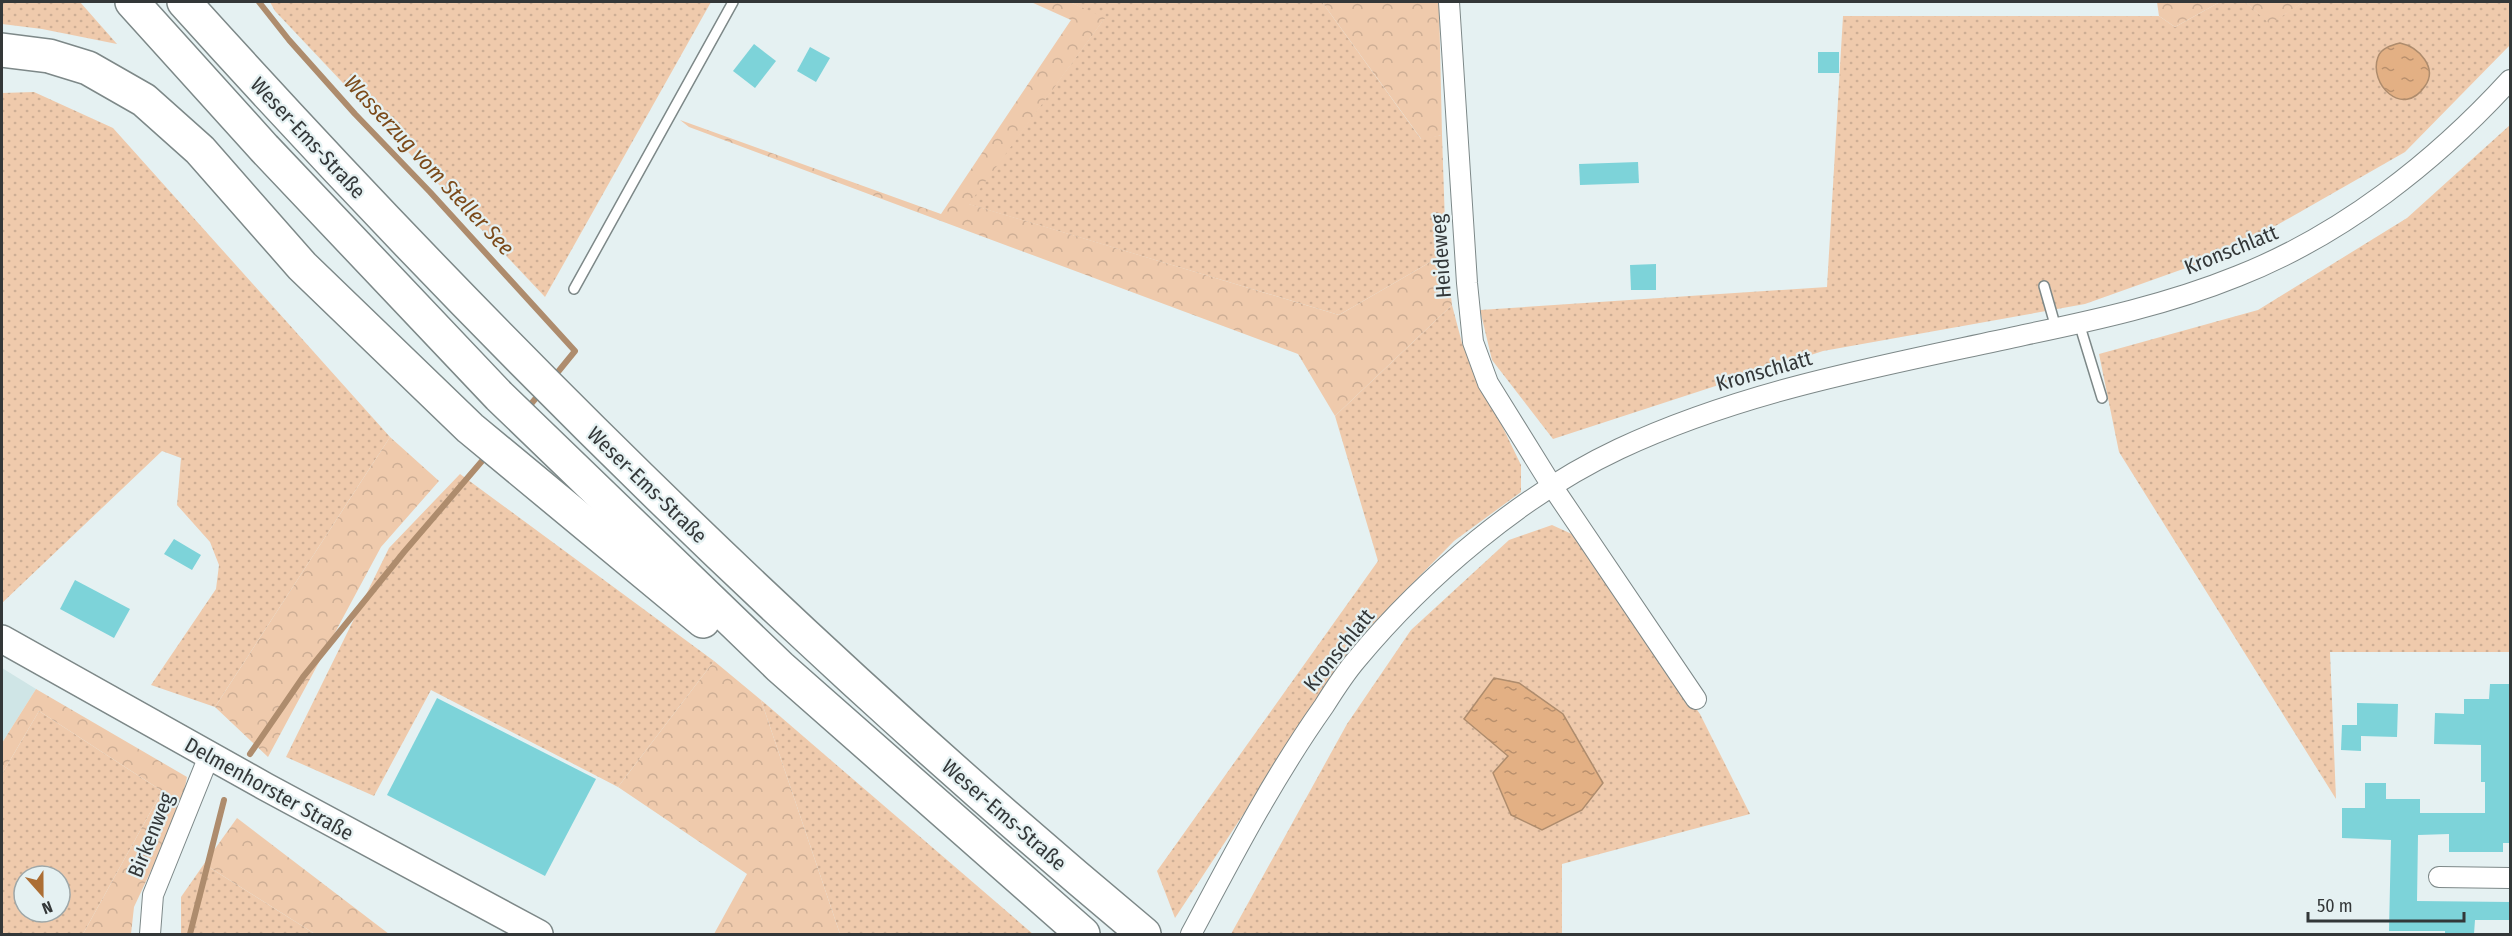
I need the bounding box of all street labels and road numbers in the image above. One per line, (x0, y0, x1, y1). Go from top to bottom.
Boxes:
street label: Weser-Ems-Straße (245, 72, 371, 204)
street label: Heideweg (1425, 213, 1457, 299)
street label: Kronschlatt (2180, 219, 2282, 280)
street label: Kronschlatt (1713, 345, 1815, 397)
street label: Weser-Ems-Straße (582, 421, 712, 549)
street label: Kronschlatt (1298, 603, 1380, 696)
street label: Delmenhorster Straße (180, 732, 358, 846)
street label: Weser-Ems-Straße (936, 754, 1072, 876)
street label: Birkenweg (122, 789, 180, 881)

